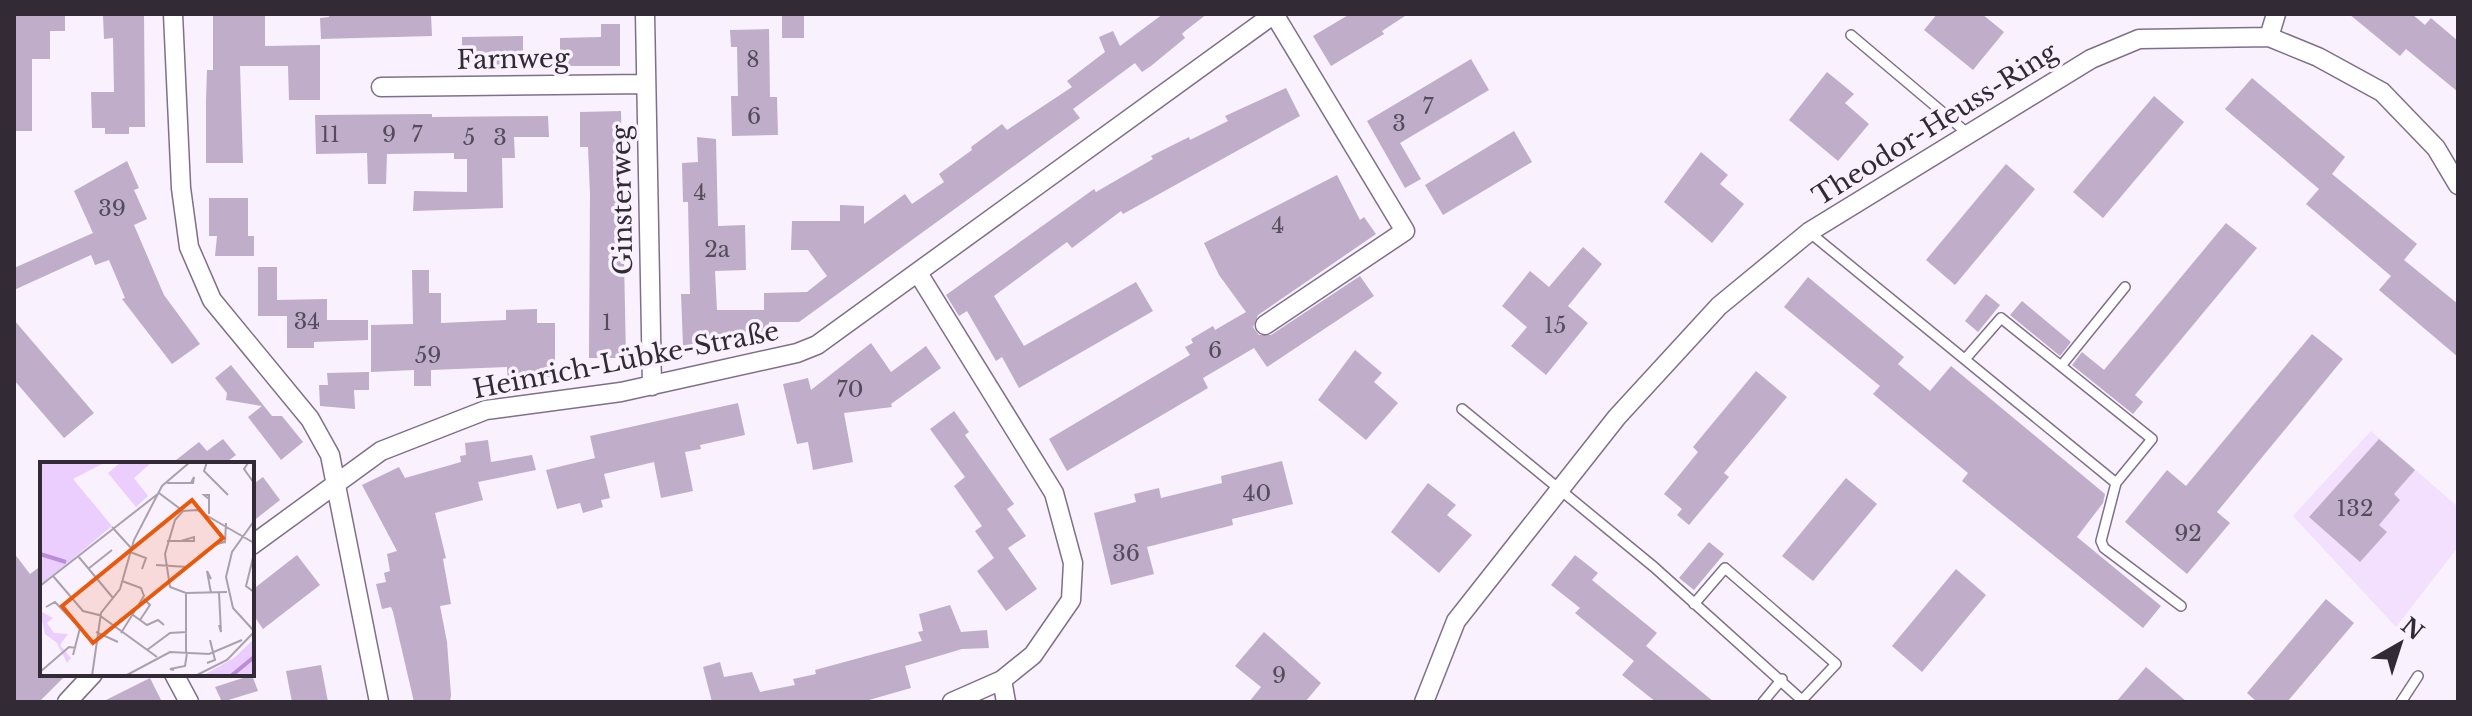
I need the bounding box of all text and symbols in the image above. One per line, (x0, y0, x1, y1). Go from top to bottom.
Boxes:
street label: Theodor-Heuss-Ring (1807, 35, 2064, 212)
street label: Farnweg (456, 42, 570, 76)
house number: 8 (746, 46, 760, 73)
house number: 7 (1422, 93, 1434, 120)
house number: 6 (747, 103, 761, 130)
house number: 3 (1392, 110, 1406, 137)
house number: 11 (320, 121, 340, 148)
house number: 9 (382, 121, 396, 148)
house number: 7 (411, 121, 423, 148)
house number: 5 (463, 124, 475, 151)
house number: 3 (493, 124, 507, 151)
street label: Ginsterweg (605, 124, 639, 276)
house number: 4 (694, 179, 706, 206)
house number: 39 (98, 195, 126, 222)
house number: 4 (1272, 212, 1284, 239)
house number: 2a (704, 236, 731, 263)
house number: 34 (294, 308, 320, 335)
house number: 1 (602, 309, 612, 336)
house number: 15 (1544, 312, 1566, 339)
street label: Heinrich-Lübke-Straße (470, 315, 782, 405)
house number: 6 (1208, 337, 1222, 364)
house number: 59 (415, 342, 441, 369)
house number: 70 (837, 376, 863, 403)
inset map (40, 462, 254, 676)
house number: 40 (1243, 480, 1271, 507)
house number: 132 (2337, 495, 2373, 522)
house number: 92 (2174, 520, 2202, 547)
house number: 36 (1112, 540, 1140, 567)
north arrow (2360, 604, 2440, 684)
text: N (2396, 612, 2429, 646)
house number: 9 (1272, 662, 1286, 689)

